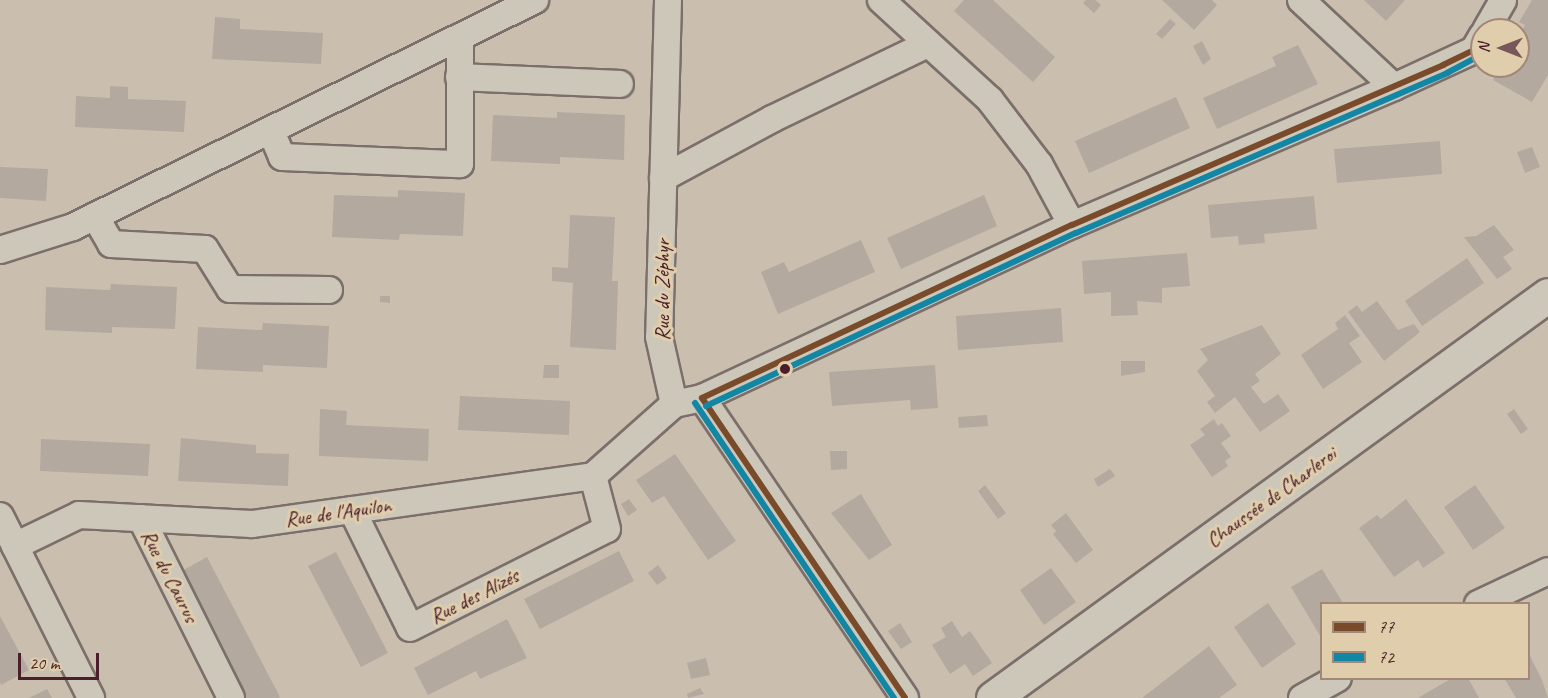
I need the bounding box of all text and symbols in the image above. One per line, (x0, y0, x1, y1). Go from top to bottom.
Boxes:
north arrow (1470, 18, 1530, 78)
text: N (1474, 43, 1494, 53)
street label: Rue du Zéphyr (649, 239, 675, 341)
unlabelled marker (779, 363, 791, 375)
street label: Chaussée de Charleroi (1201, 441, 1341, 553)
street label: Rue de l'Aquilon (283, 492, 393, 532)
street label: Rue du Caurus (136, 525, 204, 627)
street label: Rue des Alizés (425, 563, 523, 629)
legend (1320, 602, 1530, 680)
text: 77 (1378, 616, 1394, 638)
scale bar (21, 641, 102, 679)
text: 72 (1378, 646, 1394, 668)
text: 20 m (29, 652, 60, 674)

